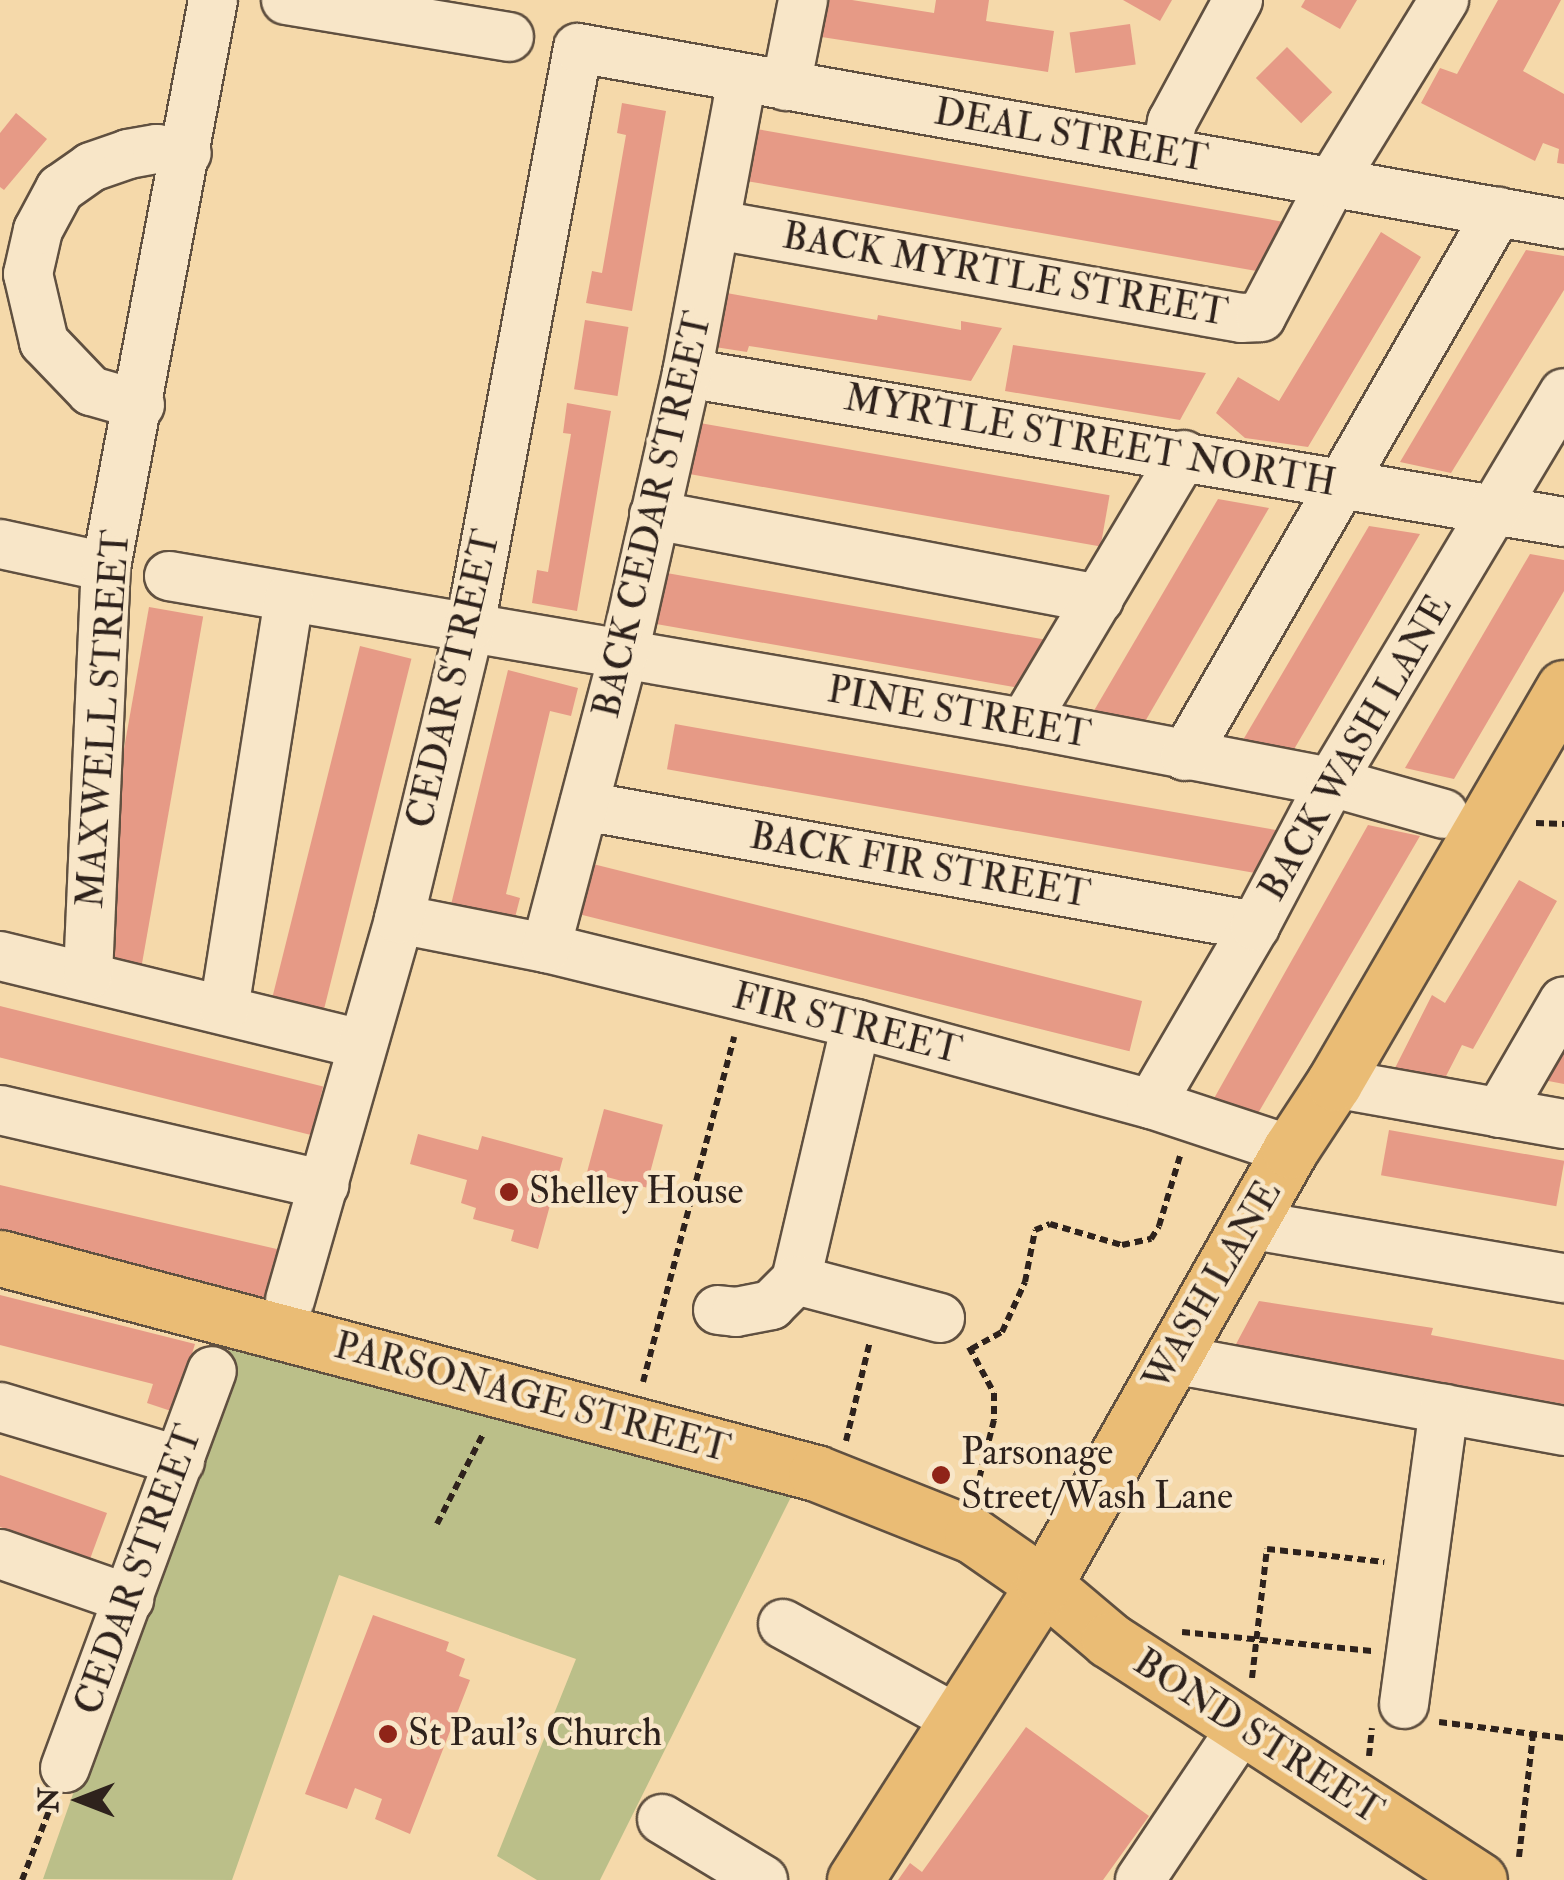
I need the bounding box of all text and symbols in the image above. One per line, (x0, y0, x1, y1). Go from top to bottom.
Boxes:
street label: DEAL STREET (931, 89, 1211, 183)
street label: BACK MYRTLE STREET (779, 213, 1231, 337)
street label: BACK CEDAR STREET (584, 308, 722, 722)
street label: MYRTLE STREET NORTH (841, 375, 1339, 507)
street label: CEDAR STREET (398, 526, 510, 832)
street label: MAXWELL STREET (68, 528, 140, 910)
street label: BACK WASH LANE (1250, 587, 1462, 909)
street label: PINE STREET (824, 667, 1094, 759)
street label: BACK FIR STREET (746, 814, 1094, 918)
street label: FIR STREET (728, 974, 966, 1074)
place label: Shelley House (529, 1169, 743, 1215)
street label: WASH LANE (1135, 1173, 1291, 1399)
marker: Shelley House (498, 1181, 520, 1203)
street label: PARSONAGE STREET (329, 1323, 735, 1473)
street label: CEDAR STREET (66, 1419, 212, 1721)
place label: Parsonage Street/Wash Lane (961, 1430, 1233, 1520)
marker: Parsonage Street/Wash Lane (930, 1464, 952, 1486)
street label: BOND STREET (1125, 1640, 1391, 1834)
place label: St Paul's Church (408, 1711, 662, 1757)
marker: St Paul's Church (377, 1723, 399, 1745)
north arrow (30, 1750, 130, 1850)
text: N (32, 1787, 67, 1813)

